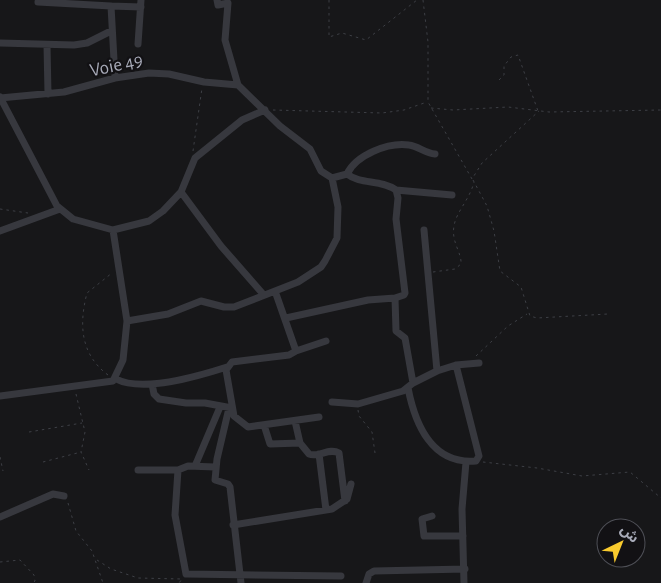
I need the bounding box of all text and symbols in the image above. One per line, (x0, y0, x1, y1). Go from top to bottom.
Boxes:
street label: Voie 49 (88, 51, 145, 80)
north arrow (596, 518, 646, 568)
text: ش (617, 522, 641, 546)

